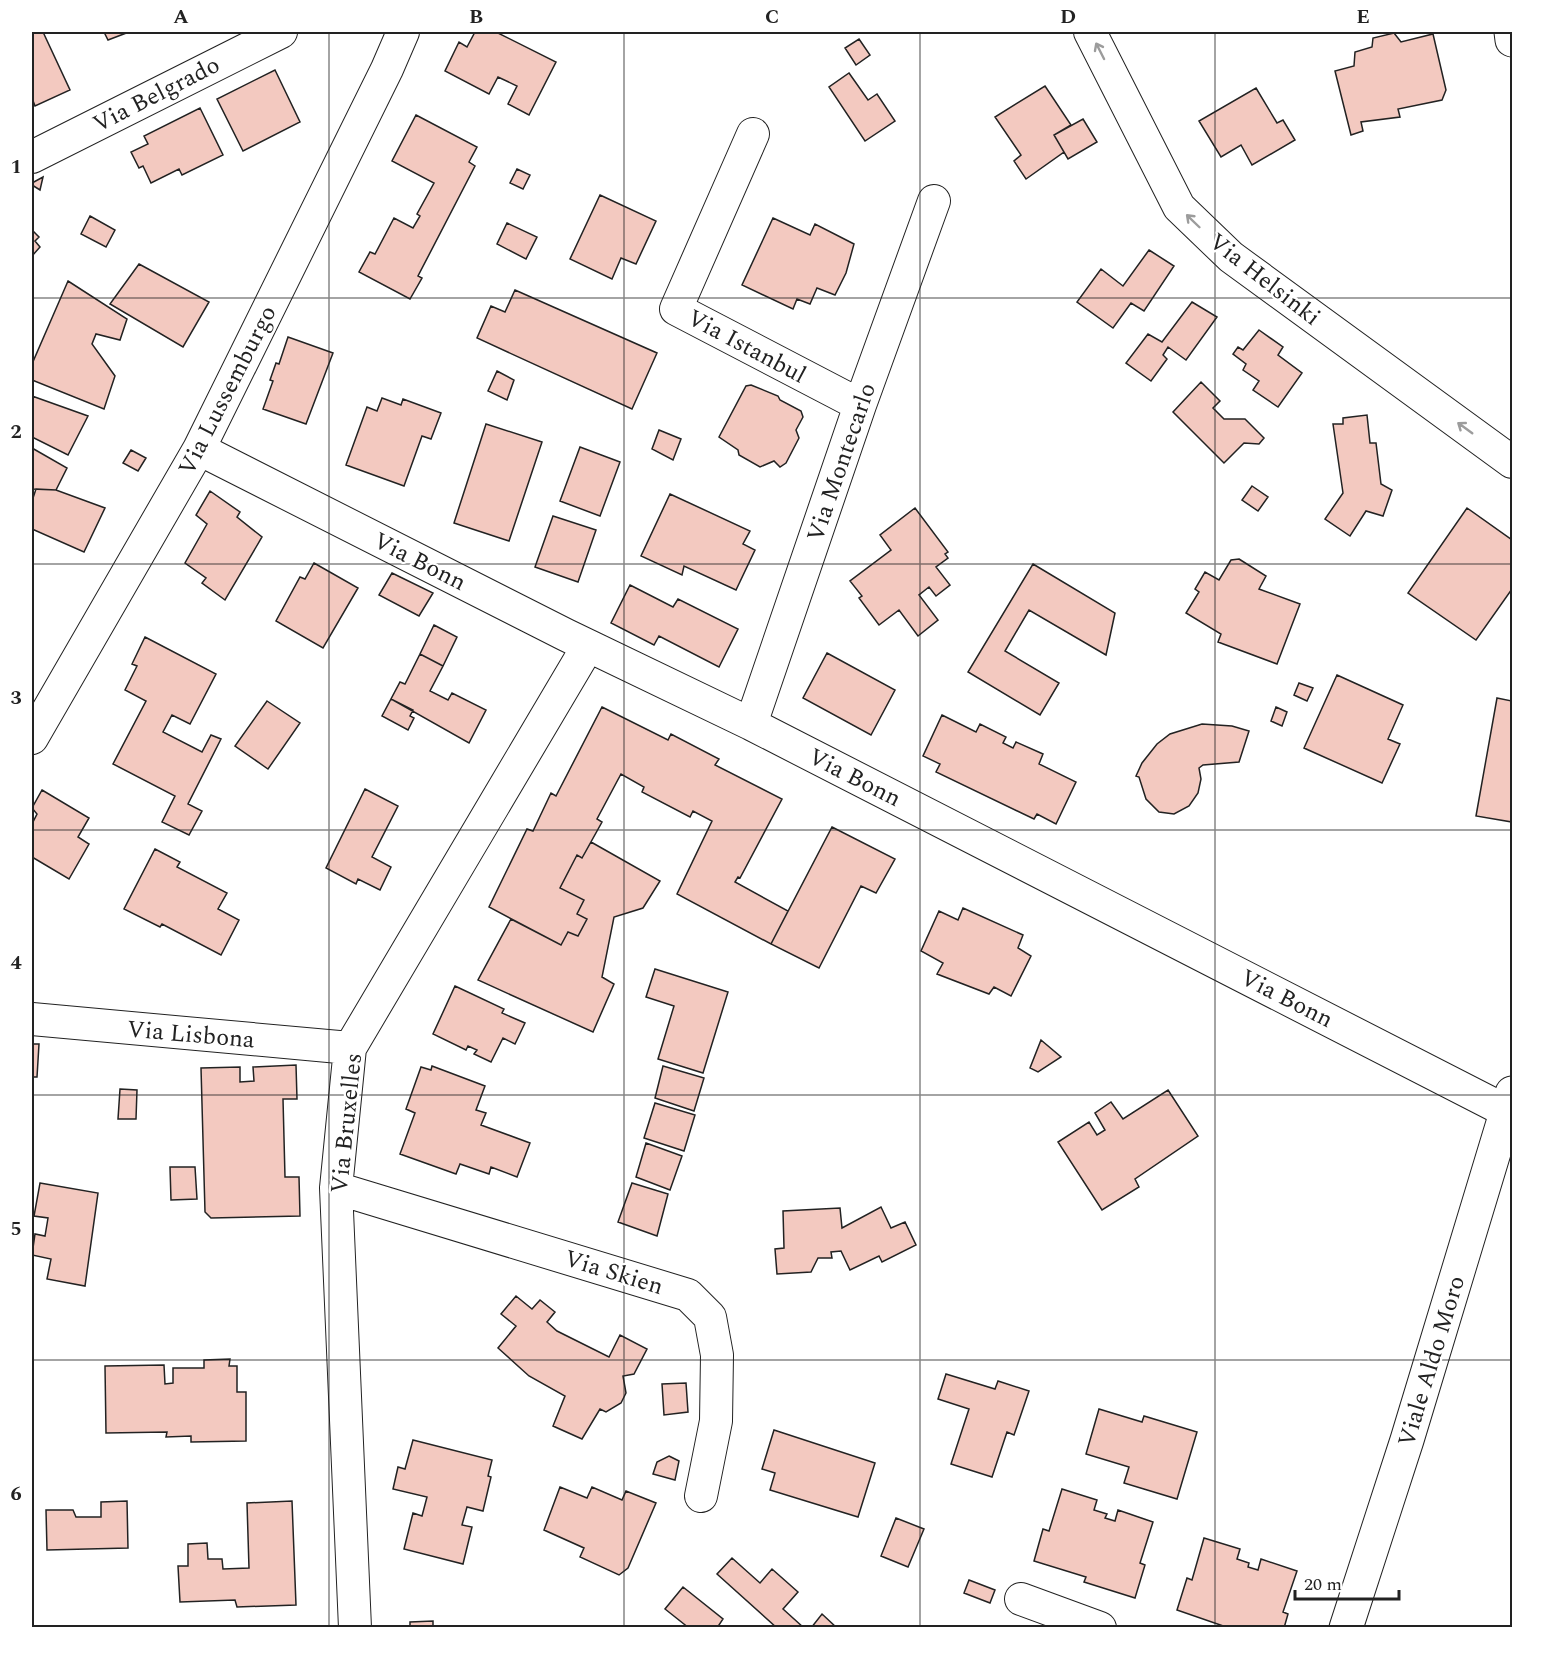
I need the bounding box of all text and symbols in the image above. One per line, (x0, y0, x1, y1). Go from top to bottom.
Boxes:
text: A (173, 2, 189, 32)
text: B (469, 2, 483, 32)
text: C (765, 2, 779, 32)
text: D (1060, 2, 1076, 32)
text: E (1356, 2, 1370, 32)
one-way arrow (1094, 43, 1106, 60)
street label: Via Belgrado (87, 47, 226, 142)
text: 1 (10, 152, 22, 182)
one-way arrow (1186, 214, 1201, 228)
street label: Via Helsinki (1201, 225, 1328, 335)
street label: Via Lussemburgo (170, 299, 286, 482)
street label: Via Istanbul (681, 300, 813, 393)
street label: Via Montecarlo (798, 378, 886, 547)
text: 2 (10, 417, 22, 447)
one-way arrow (1458, 422, 1474, 434)
street label: Via Bonn (367, 523, 472, 601)
text: 3 (10, 683, 22, 713)
street label: Via Bonn (802, 739, 907, 817)
text: 4 (10, 948, 22, 978)
street label: Via Bonn (1234, 960, 1339, 1038)
street label: Via Lisbona (126, 1011, 256, 1059)
street label: Via Bruxelles (322, 1051, 372, 1195)
text: 5 (10, 1214, 22, 1244)
street label: Via Skien (560, 1241, 668, 1305)
street label: Viale Aldo Moro (1389, 1271, 1475, 1451)
text: 6 (10, 1479, 22, 1509)
scale bar (1295, 1563, 1398, 1601)
text: 20 m (1304, 1571, 1342, 1598)

